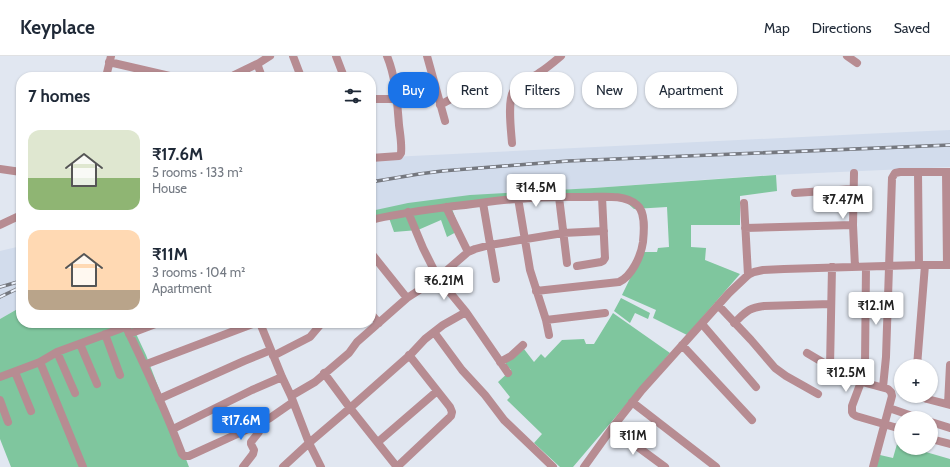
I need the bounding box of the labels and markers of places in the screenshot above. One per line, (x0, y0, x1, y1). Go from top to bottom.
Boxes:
pin: ₹14.5M (503, 174, 569, 208)
pin: ₹7.47M (810, 186, 876, 220)
pin: ₹6.21M (411, 267, 477, 301)
pin: ₹12.1M (843, 292, 909, 326)
pin: ₹12.5M (813, 359, 879, 393)
pin: ₹17.6M (208, 407, 274, 441)
pin: ₹11M (609, 422, 657, 456)

